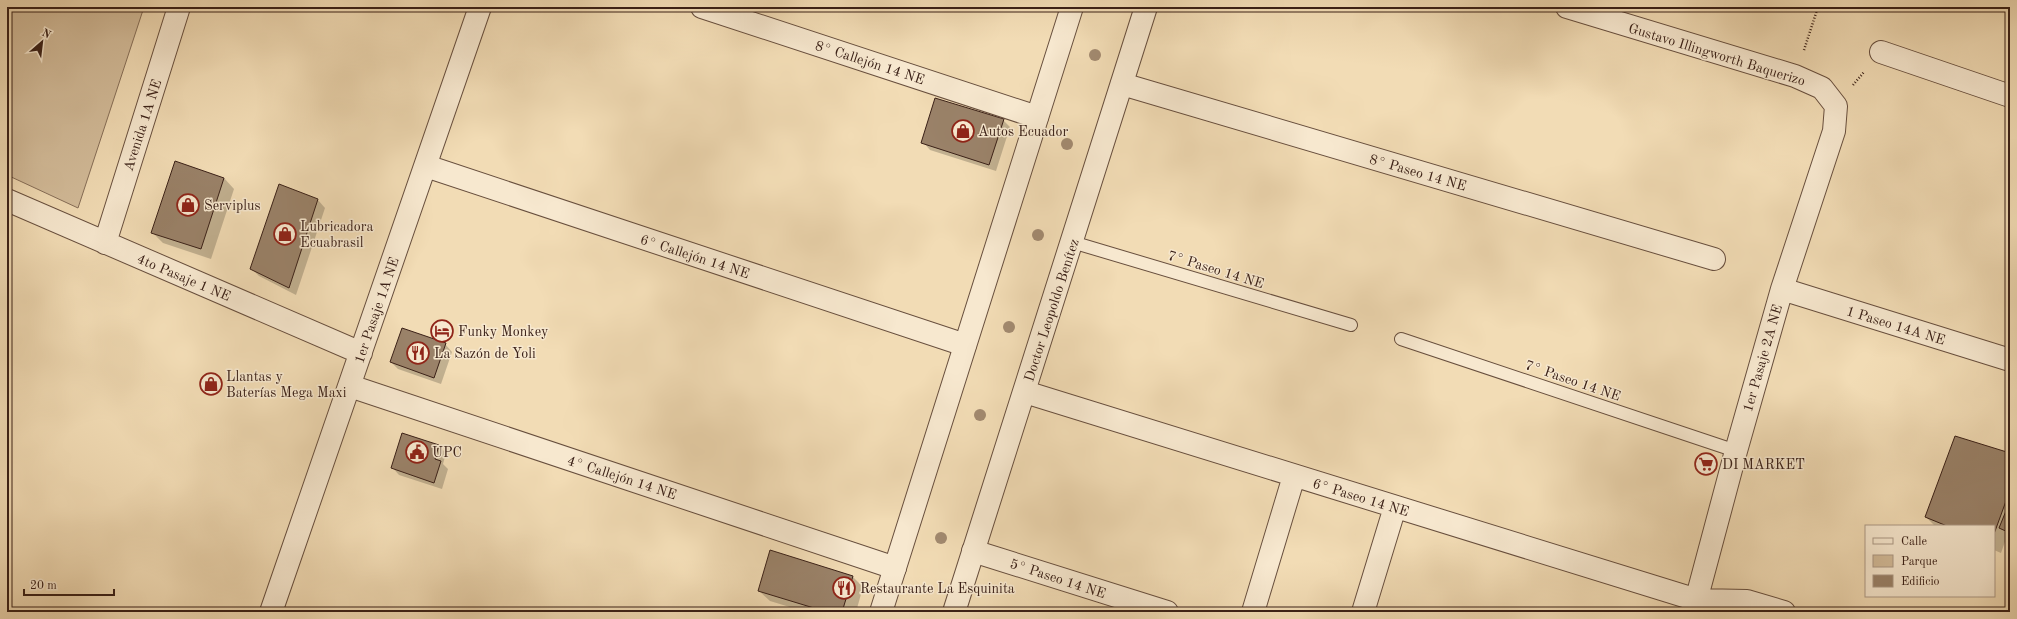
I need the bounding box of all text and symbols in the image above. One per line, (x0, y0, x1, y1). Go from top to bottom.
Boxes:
street label: Gustavo Illingworth Baquerizo (1627, 21, 1807, 89)
north arrow (22, 22, 62, 62)
text: N (40, 28, 53, 42)
street label: 8° Callejón 14 NE (813, 39, 926, 87)
street label: Avenida 1A NE (122, 78, 164, 173)
shop icon: Autos Ecuador (950, 118, 976, 144)
place label: Autos Ecuador (978, 125, 1068, 139)
street label: 8° Paseo 14 NE (1368, 152, 1468, 193)
shop icon: Serviplus (175, 192, 201, 218)
place label: Serviplus (204, 199, 261, 213)
place label: Lubricadora Ecuabrasil (300, 220, 374, 250)
shop icon: Lubricadora Ecuabrasil (272, 221, 298, 247)
street label: 6° Callejón 14 NE (638, 233, 751, 281)
street label: Doctor Leopoldo Benítez (1022, 237, 1082, 383)
street label: 7° Paseo 14 NE (1166, 249, 1266, 291)
street label: 4to Pasaje 1 NE (135, 252, 232, 304)
street label: 1er Pasaje 1A NE (352, 256, 402, 365)
street label: 1er Pasaje 2A NE (1741, 303, 1785, 414)
street label: 1 Paseo 14A NE (1845, 304, 1947, 348)
hotel icon: Funky Monkey (429, 318, 455, 344)
place label: Funky Monkey (458, 325, 549, 339)
restaurant icon: La Sazón de Yoli (405, 340, 431, 366)
place label: La Sazón de Yoli (434, 347, 536, 361)
street label: 7° Paseo 14 NE (1523, 358, 1622, 404)
place label: Llantas y Baterías Mega Maxi (226, 370, 347, 400)
shop icon: Llantas y Baterías Mega Maxi (198, 371, 224, 397)
public building icon: UPC (404, 439, 430, 465)
place label: UPC (432, 446, 462, 460)
supermarket icon: DI MARKET (1693, 451, 1719, 477)
street label: 4° Callejón 14 NE (565, 454, 678, 502)
place label: DI MARKET (1722, 458, 1805, 472)
street label: 6° Paseo 14 NE (1311, 477, 1411, 519)
legend (1865, 525, 1995, 597)
text: Calle (1901, 536, 1927, 548)
text: Parque (1901, 556, 1938, 568)
street label: 5° Paseo 14 NE (1008, 557, 1107, 601)
scale bar (24, 571, 114, 597)
restaurant icon: Restaurante La Esquinita (831, 575, 857, 601)
text: Edificio (1901, 576, 1940, 588)
text: 20 m (30, 580, 57, 592)
place label: Restaurante La Esquinita (860, 582, 1015, 596)

